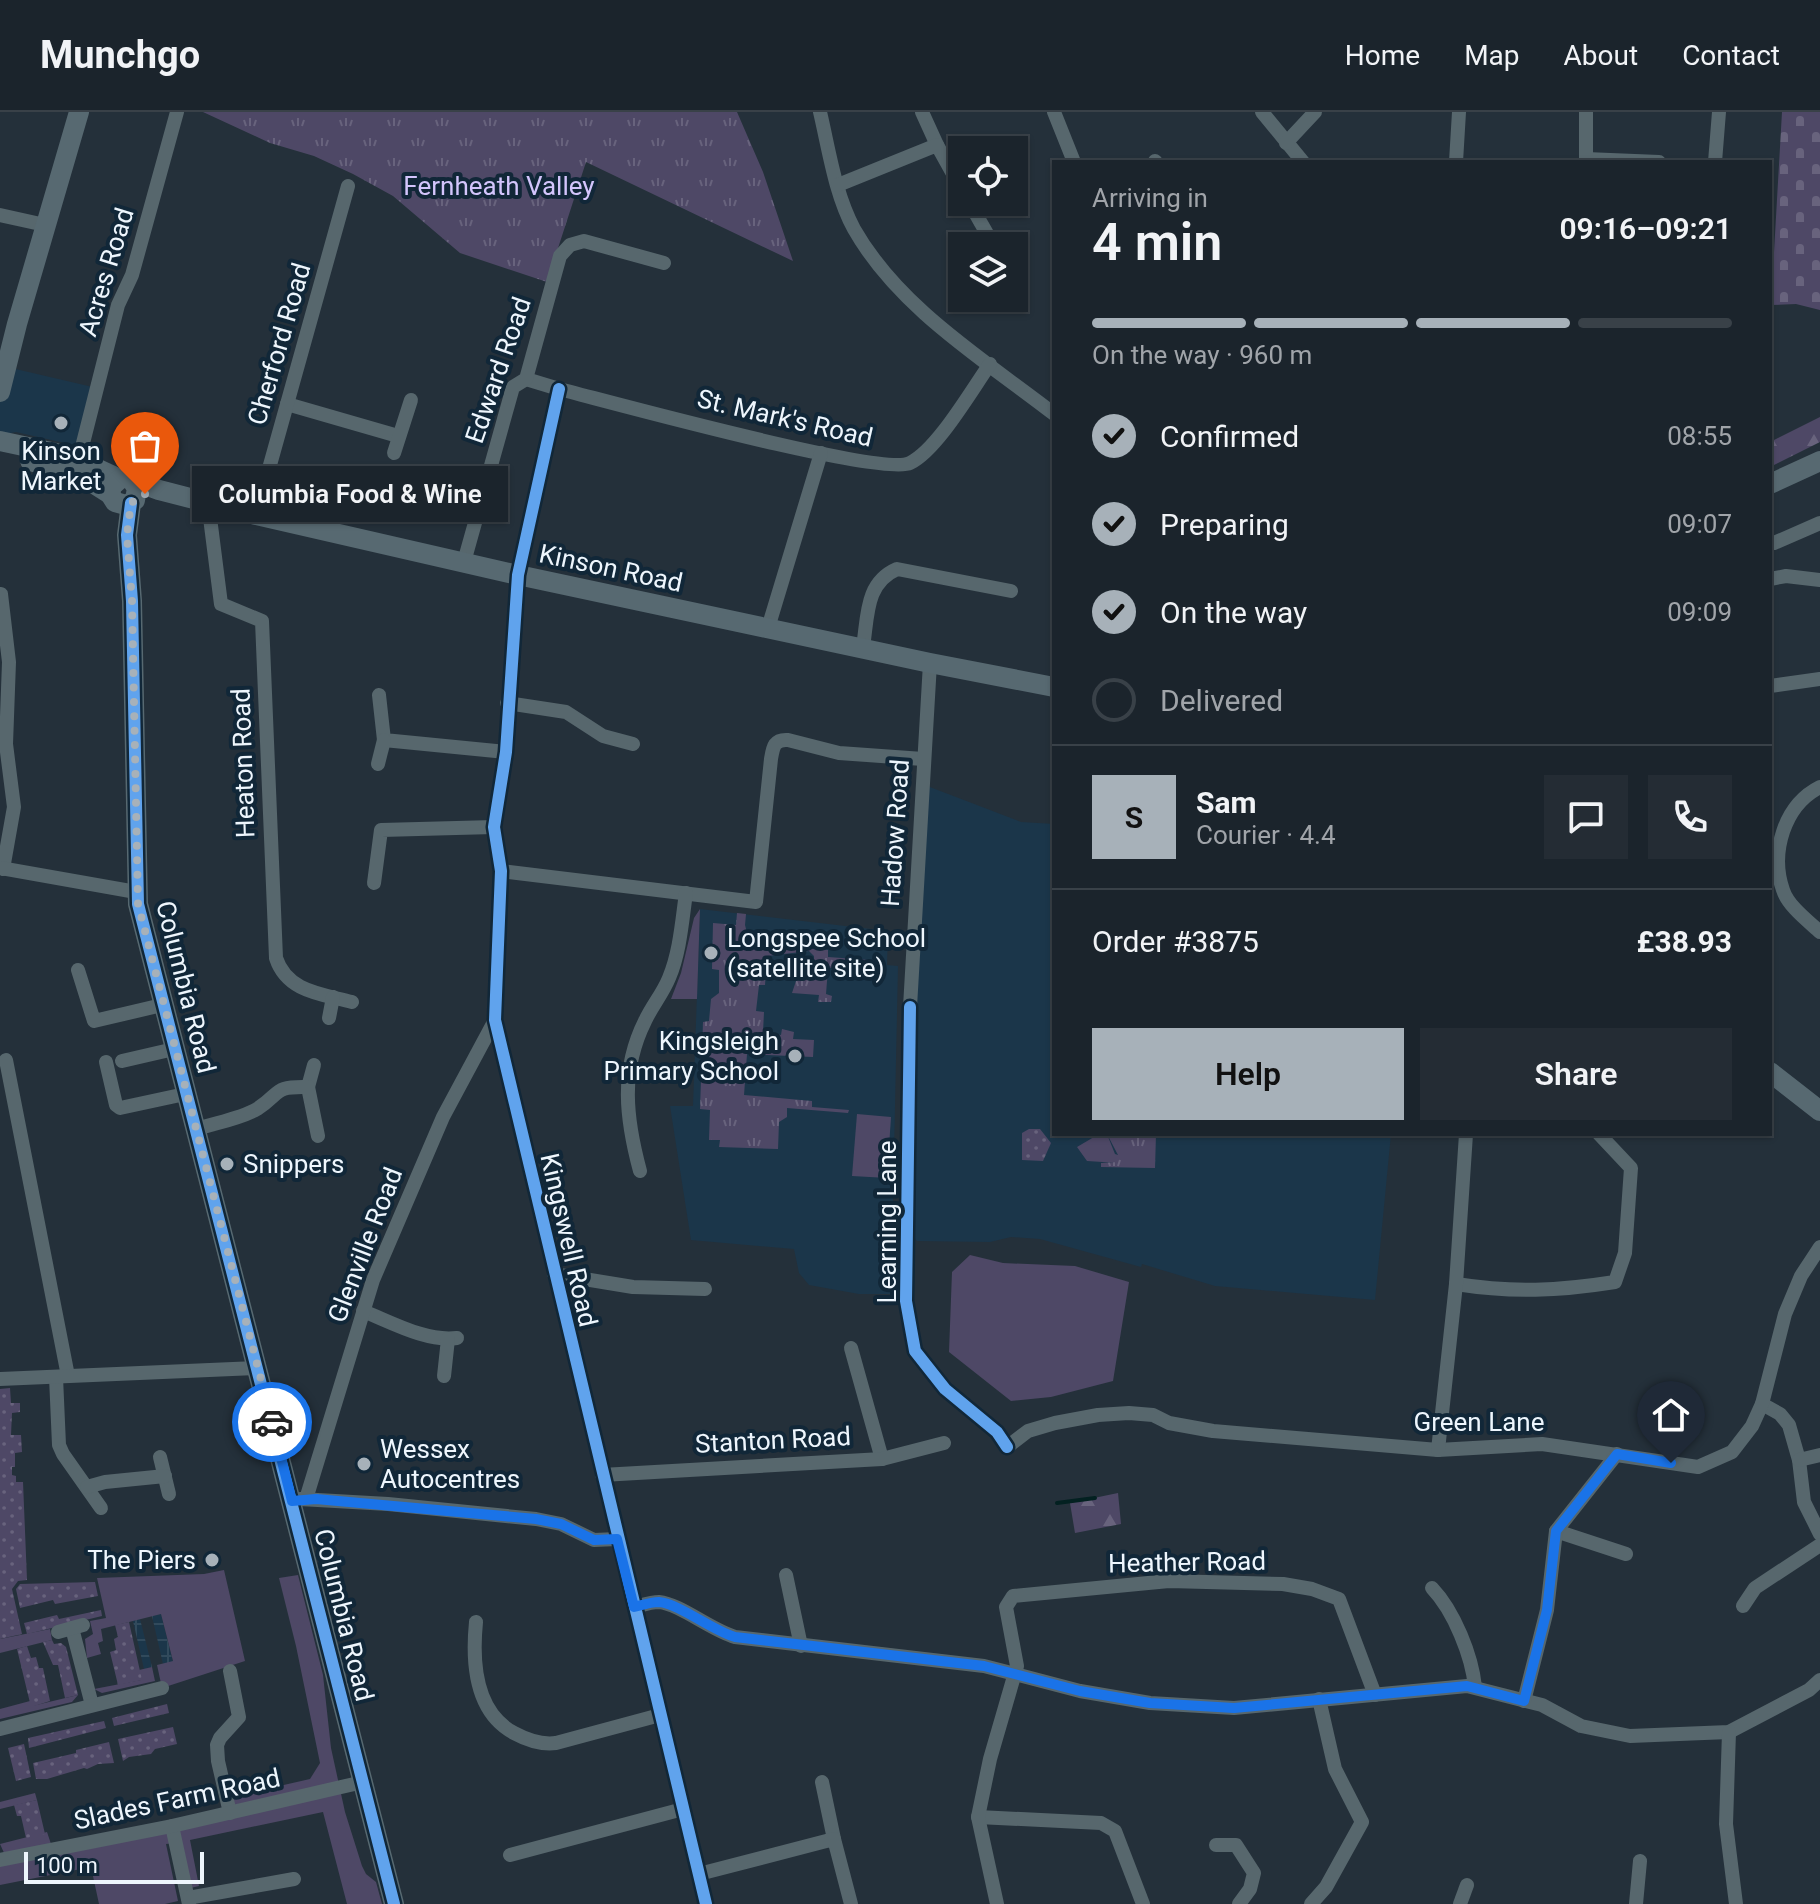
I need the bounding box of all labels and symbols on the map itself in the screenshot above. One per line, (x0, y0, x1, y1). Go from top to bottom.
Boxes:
park label: Fernheath Valley (403, 171, 595, 201)
street label: Acres Road (72, 204, 140, 340)
street label: Cherford Road (242, 259, 316, 429)
street label: Edward Road (459, 293, 537, 447)
street label: St. Mark's Road (694, 383, 876, 453)
pin (111, 412, 179, 494)
marker: Kinson Market (52, 414, 70, 432)
place label: Kinson Market (21, 436, 101, 496)
callout: Columbia Food & Wine (193, 466, 509, 522)
street label: Kinson Road (537, 538, 685, 598)
street label: Heaton Road (225, 688, 261, 838)
street label: Hadow Road (875, 758, 915, 908)
street label: Columbia Road (150, 898, 222, 1076)
place label: Longspee School (satellite site) (727, 923, 926, 983)
marker: Longspee School (satellite site) (702, 944, 720, 962)
place label: Kingsleigh Primary School (603, 1026, 779, 1086)
marker: Kingsleigh Primary School (786, 1047, 804, 1065)
street label: Learning Lane (872, 1140, 902, 1304)
place label: Snippers (243, 1149, 344, 1179)
street label: Kingswell Road (534, 1150, 604, 1330)
marker: Snippers (218, 1155, 236, 1173)
street label: Glenville Road (322, 1163, 408, 1327)
pin (1637, 1381, 1705, 1463)
courier (232, 1382, 312, 1462)
street label: Green Lane (1414, 1407, 1544, 1437)
street label: Stanton Road (694, 1421, 852, 1459)
place label: Wessex Autocentres (380, 1434, 520, 1494)
marker: Wessex Autocentres (355, 1455, 373, 1473)
street label: Columbia Road (308, 1526, 380, 1704)
place label: The Piers (87, 1545, 196, 1575)
street label: Heather Road (1108, 1546, 1266, 1578)
marker: The Piers (203, 1551, 221, 1569)
street label: Slades Farm Road (71, 1762, 283, 1836)
scale bar (24, 1848, 204, 1884)

